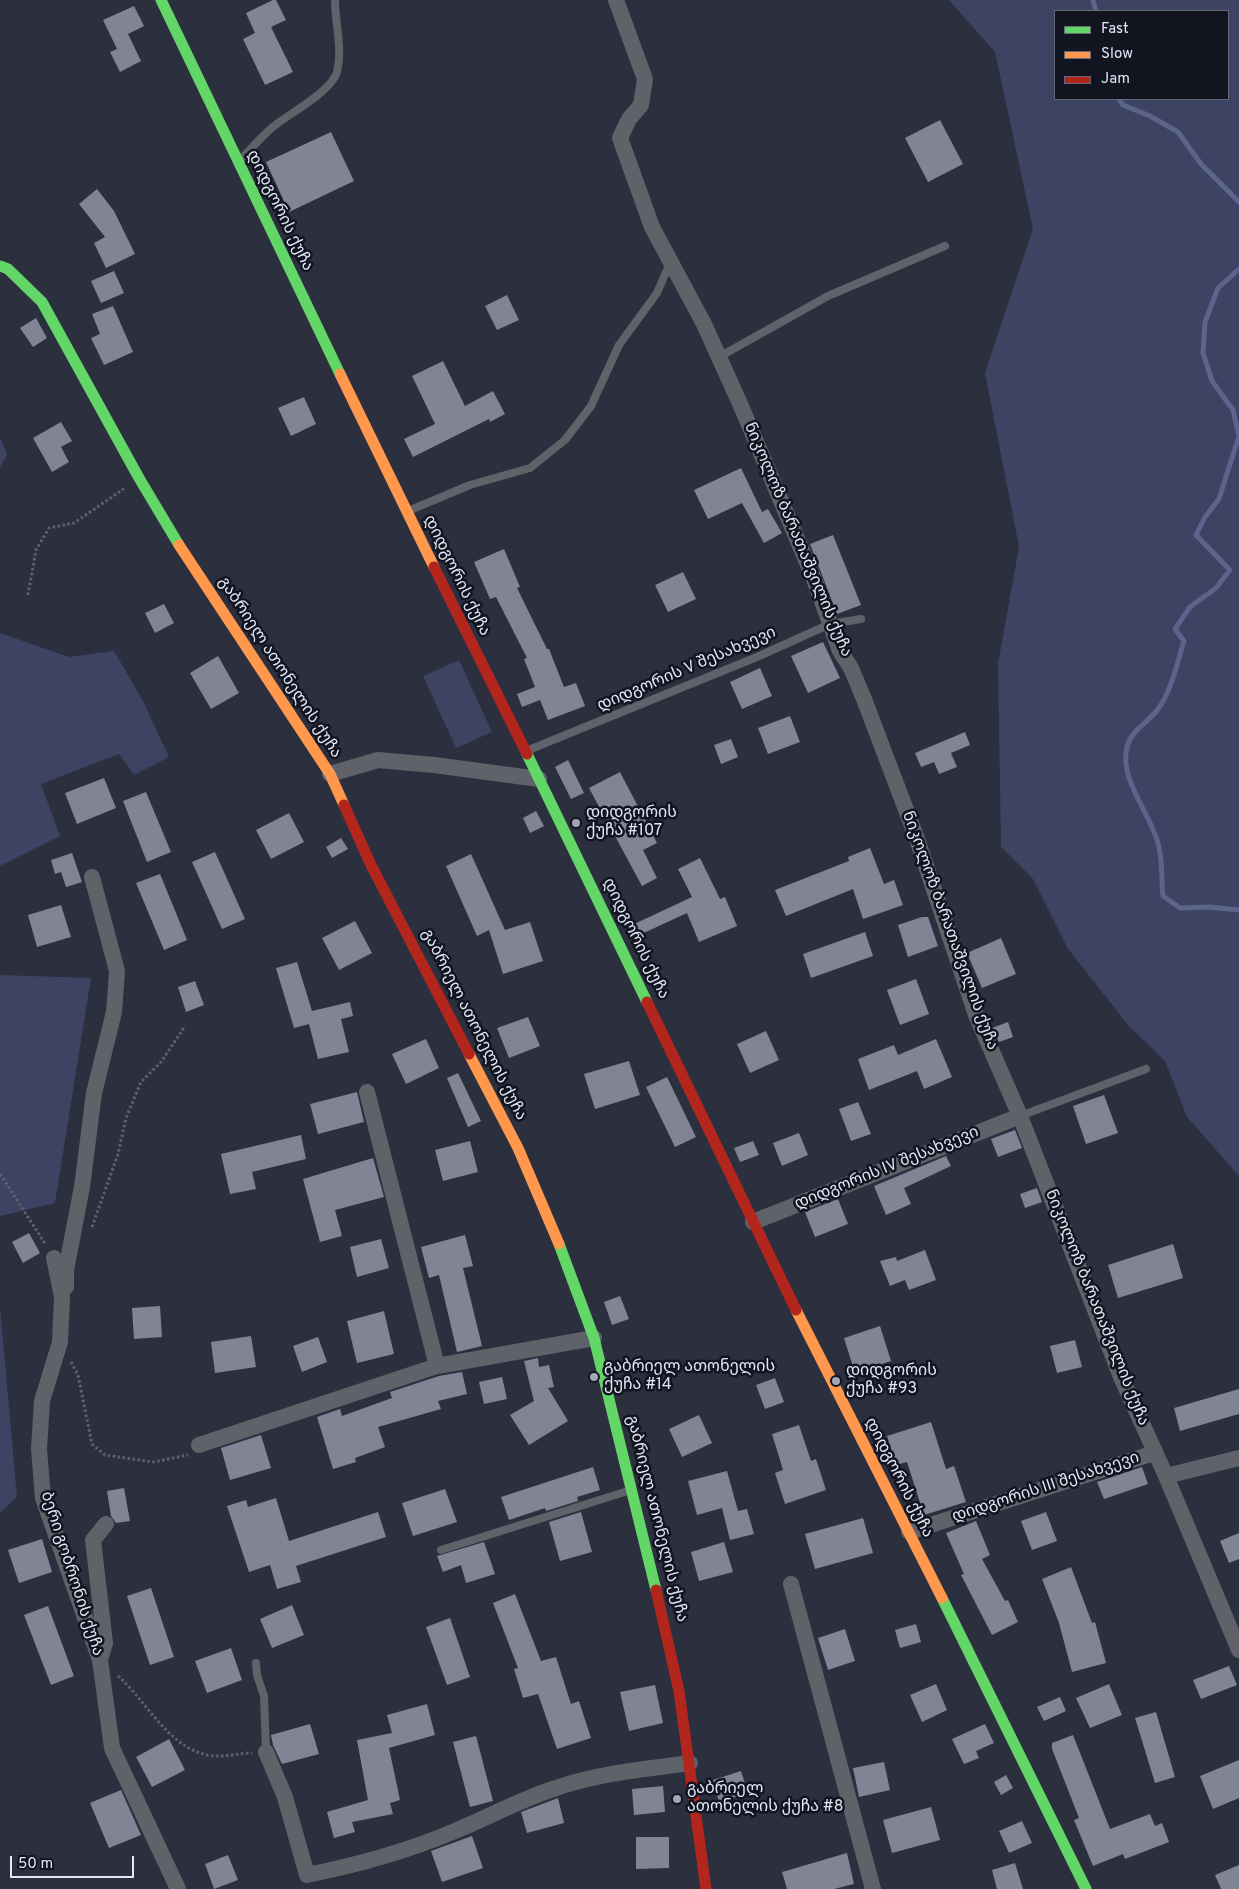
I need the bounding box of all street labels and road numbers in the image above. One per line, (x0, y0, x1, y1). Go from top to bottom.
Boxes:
street label: დიდგორის ქუჩა (241, 147, 317, 275)
street label: ნიკოლოზ ბარათაშვილის ქუჩა (739, 420, 855, 660)
street label: დიდგორის ქუჩა (418, 512, 494, 640)
street label: გაბრიელ ათონელის ქუჩა (213, 574, 345, 762)
street label: დიდგორის V შესახვევი (595, 624, 779, 716)
street label: ნიკოლოზ ბარათაშვილის ქუჩა (897, 809, 1001, 1053)
street label: დიდგორის ქუჩა (597, 875, 673, 1003)
street label: გაბრიელ ათონელის ქუჩა (416, 926, 530, 1124)
street label: დიდგორის IV შესახვევი (792, 1123, 982, 1215)
street label: ნიკოლოზ ბარათაშვილის ქუჩა (1040, 1187, 1152, 1429)
street label: გაბრიელ ათონელის ქუჩა (621, 1414, 691, 1624)
street label: დიდგორის ქუჩა (859, 1415, 937, 1541)
street label: დიდგორის III შესახვევი (950, 1449, 1142, 1527)
street label: ბერი გობრონის ქუჩა (35, 1489, 107, 1659)

